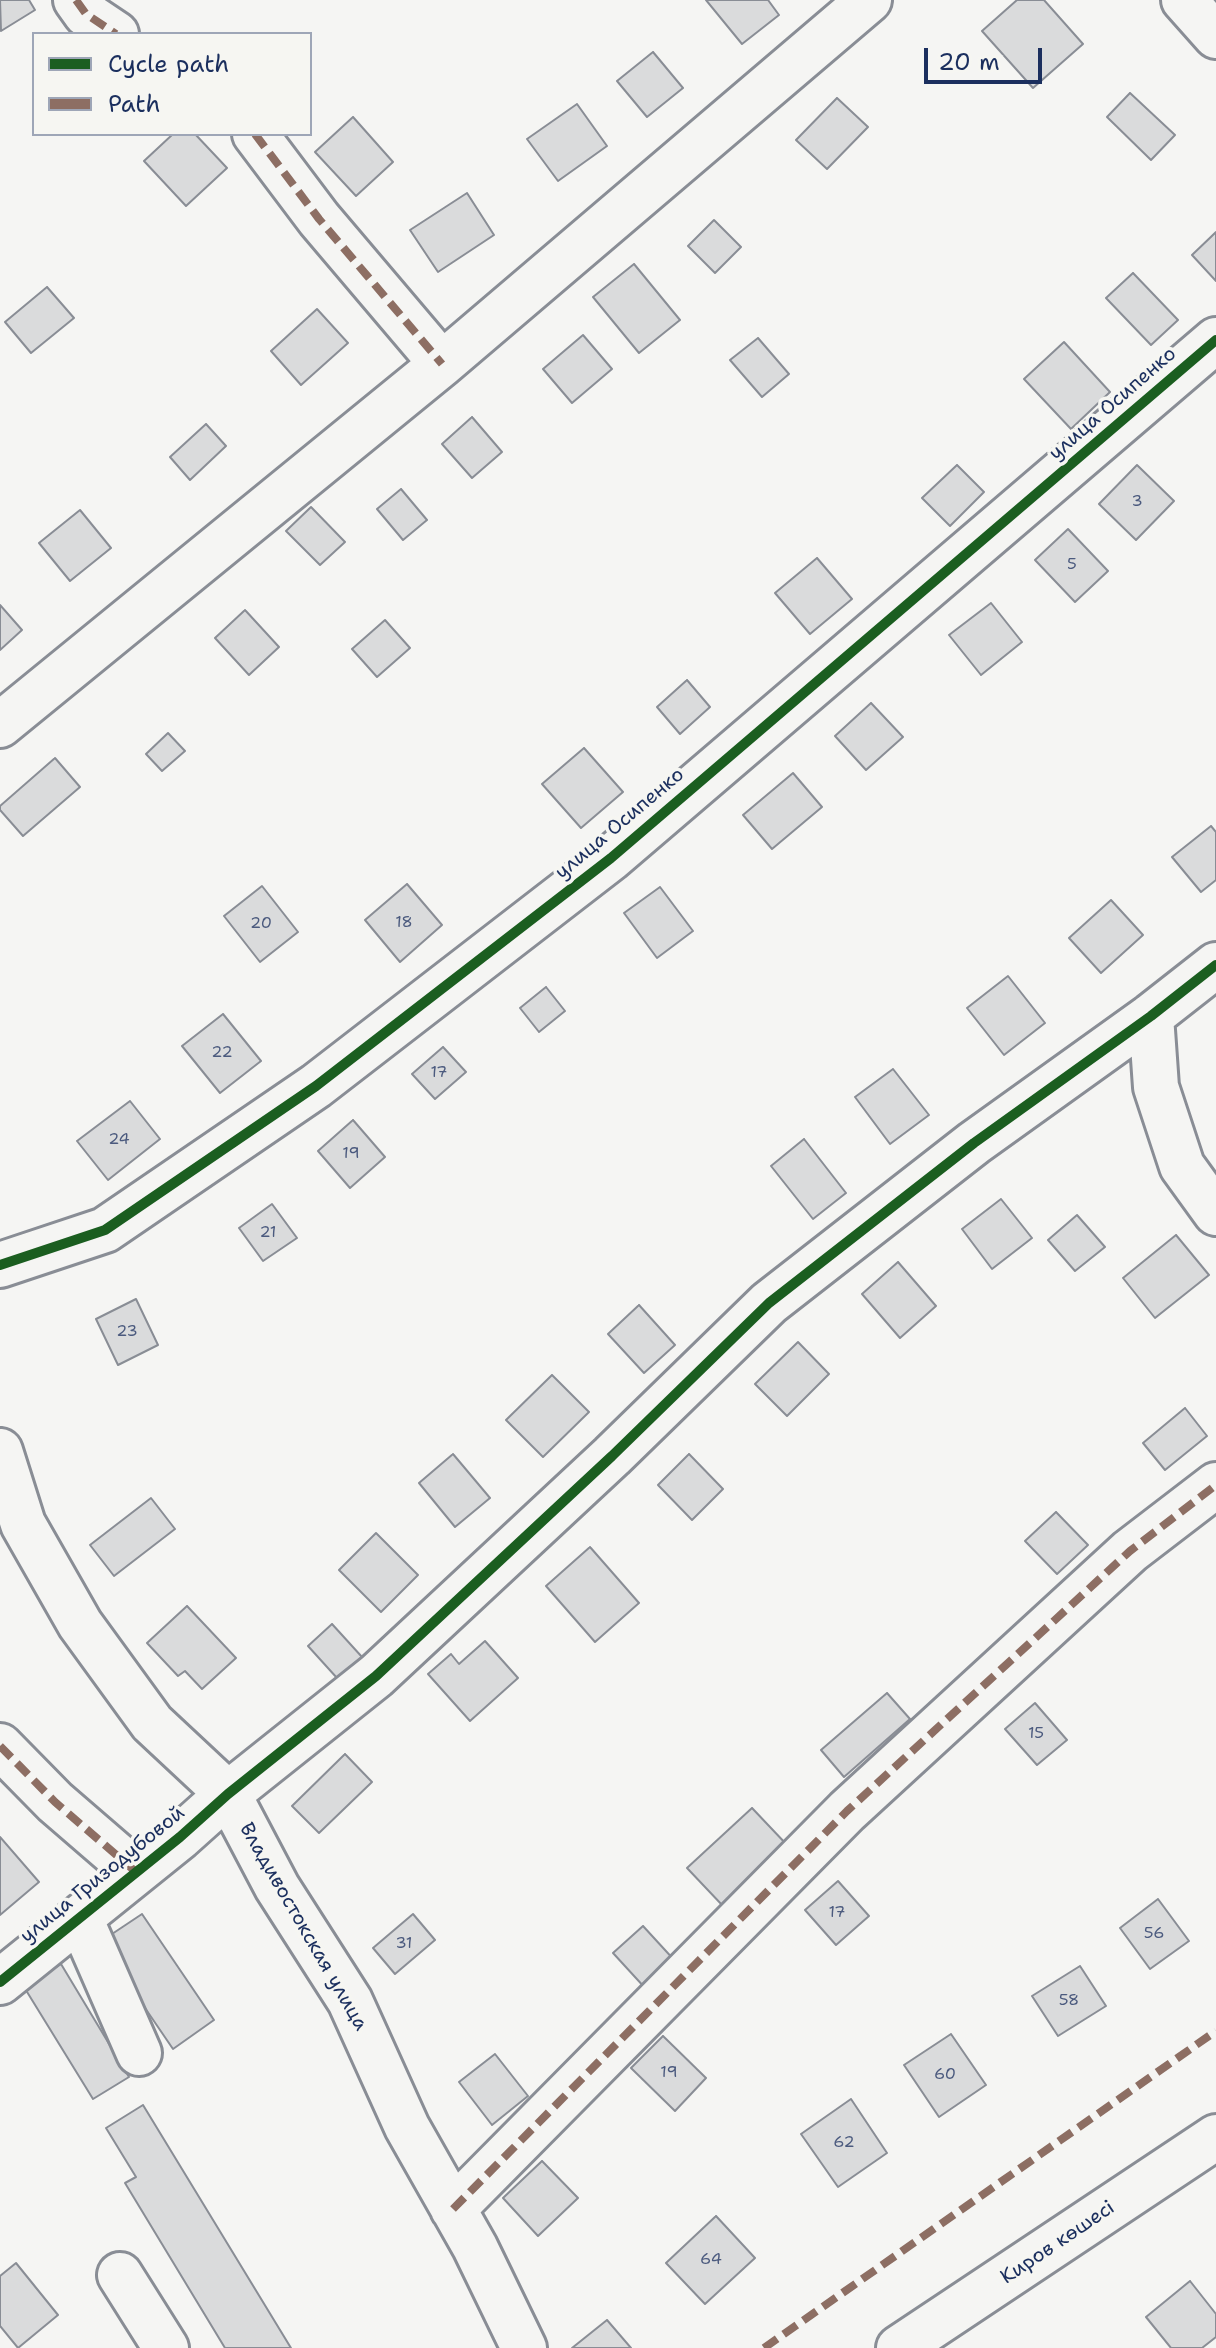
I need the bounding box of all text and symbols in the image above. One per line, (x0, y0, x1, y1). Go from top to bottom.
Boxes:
legend (32, 32, 312, 136)
scale bar (928, 32, 1046, 82)
text: 20 m (938, 46, 1000, 78)
text: Cycle path (108, 48, 229, 80)
text: Path (108, 88, 160, 120)
street label: улица Осипенко (1044, 342, 1182, 466)
house number: 3 (1131, 492, 1143, 512)
house number: 5 (1067, 555, 1077, 575)
street label: улица Осипенко (551, 763, 689, 885)
house number: 18 (395, 913, 413, 933)
house number: 20 (250, 914, 272, 934)
house number: 22 (211, 1043, 233, 1063)
house number: 17 (430, 1063, 448, 1083)
house number: 24 (108, 1130, 130, 1150)
house number: 19 (342, 1144, 360, 1164)
house number: 21 (259, 1223, 277, 1243)
house number: 23 (116, 1322, 138, 1342)
house number: 15 (1028, 1724, 1044, 1744)
street label: улица Гризодубовой (16, 1801, 190, 1949)
street label: Владивостокская улица (234, 1819, 372, 2035)
house number: 17 (828, 1903, 846, 1923)
house number: 56 (1144, 1924, 1164, 1944)
house number: 31 (395, 1934, 413, 1954)
house number: 58 (1059, 1991, 1079, 2011)
house number: 19 (660, 2063, 678, 2083)
house number: 60 (934, 2065, 956, 2085)
house number: 62 (833, 2133, 855, 2153)
street label: Киров көшесі (996, 2196, 1120, 2290)
house number: 64 (700, 2250, 722, 2270)

